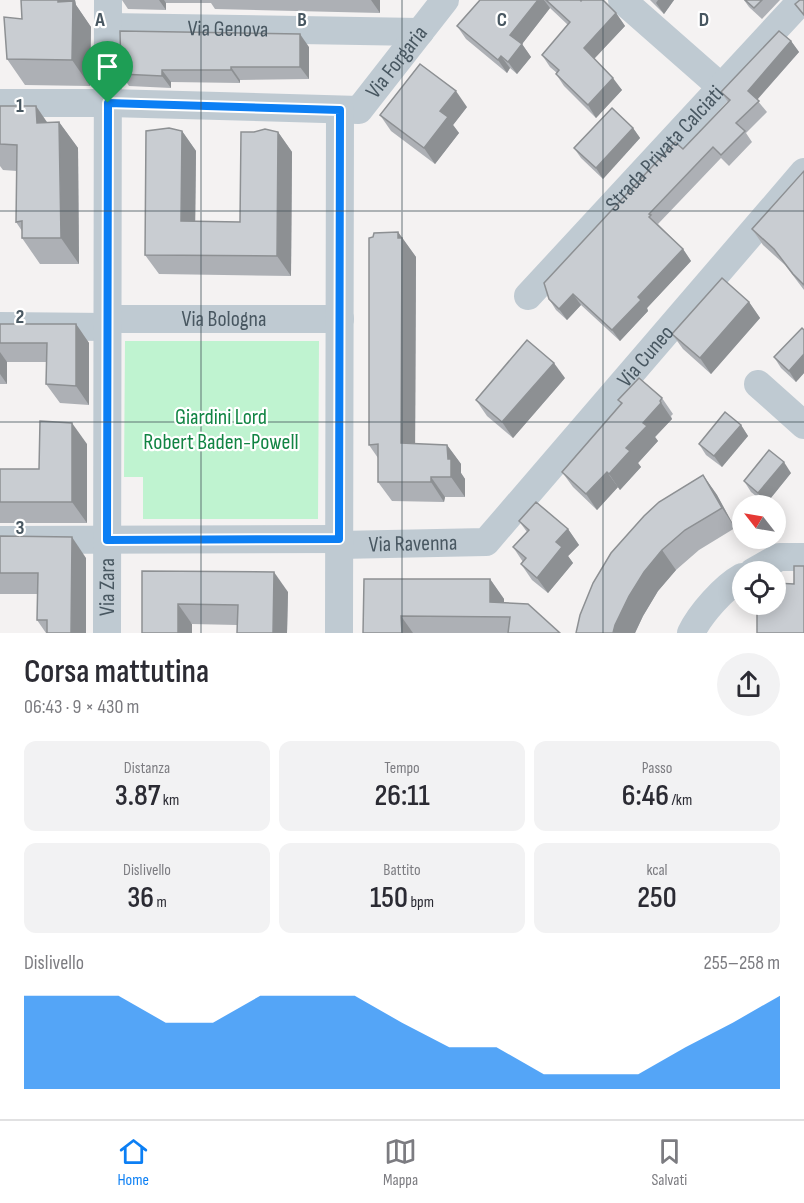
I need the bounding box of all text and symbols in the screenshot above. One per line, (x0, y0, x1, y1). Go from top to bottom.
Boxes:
text: A (94, 8, 105, 32)
text: B (297, 8, 307, 32)
text: C (497, 8, 507, 32)
text: D (699, 8, 709, 32)
street label: Via Genova (187, 15, 269, 43)
street label: Via Forgaria (360, 20, 433, 104)
pin (82, 41, 133, 103)
icon: arrive (91, 50, 124, 83)
street label: Strada Privata Calciati (600, 80, 729, 217)
text: 1 (16, 94, 24, 118)
text: 2 (16, 305, 24, 329)
street label: Via Bologna (182, 306, 266, 333)
street label: Via Cuneo (612, 320, 680, 393)
park label: Giardini Lord Robert Baden-Powell (143, 404, 299, 456)
north arrow (732, 495, 786, 549)
map controls (732, 495, 786, 615)
text: 3 (16, 516, 25, 540)
street label: Via Ravenna (368, 529, 458, 558)
street label: Via Zara (94, 558, 121, 616)
button: locate (732, 561, 786, 615)
text: Corsa mattutina (24, 652, 209, 692)
button: share (717, 653, 780, 716)
text: 06:43 · 9 × 430 m (24, 695, 139, 719)
text: Distanza (124, 759, 170, 778)
text: Tempo (384, 759, 420, 778)
text: Passo (642, 759, 672, 778)
text: 3.87 (115, 778, 160, 814)
text: 26:11 (374, 778, 430, 814)
text: 6:46 (622, 778, 669, 814)
text: km (160, 791, 179, 810)
text: /km (669, 791, 692, 810)
text: Dislivello (123, 861, 171, 880)
text: Battito (383, 861, 421, 880)
text: kcal (646, 861, 668, 880)
text: 36 (127, 880, 154, 916)
text: 150 (370, 880, 408, 916)
text: 250 (637, 880, 677, 916)
text: m (154, 893, 167, 912)
text: bpm (408, 893, 434, 912)
text: Dislivello (24, 951, 84, 975)
text: 255–258 m (704, 951, 780, 975)
tab: Home (117, 1135, 150, 1190)
tab: Mappa (383, 1135, 418, 1190)
tab: Salvati (651, 1135, 687, 1190)

